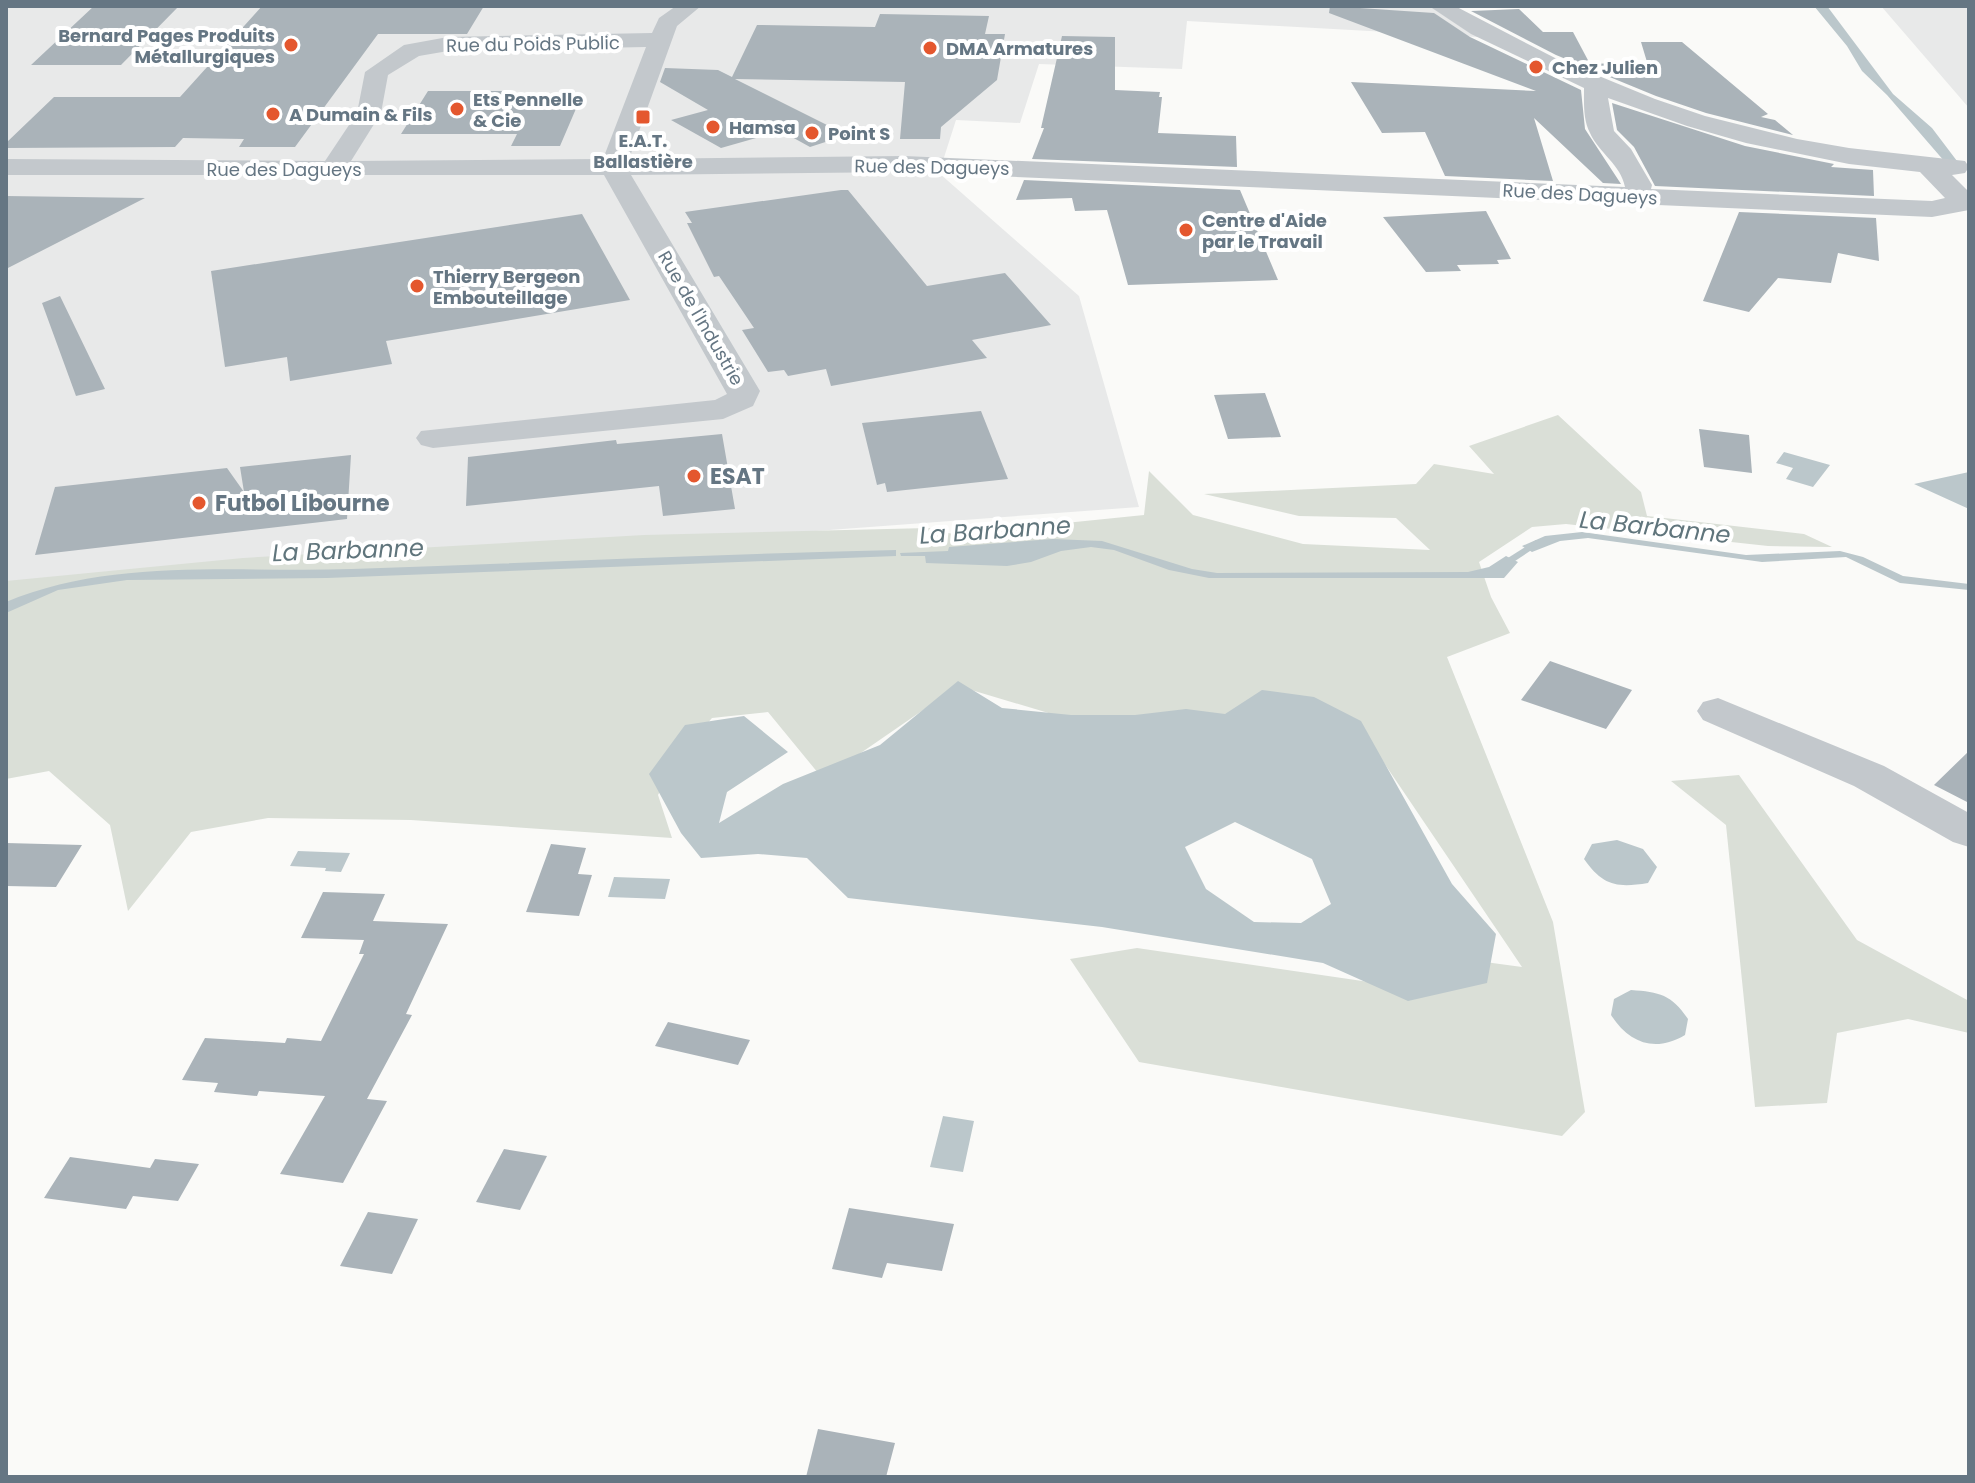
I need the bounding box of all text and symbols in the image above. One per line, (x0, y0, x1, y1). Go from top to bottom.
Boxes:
place label: Bernard Pages Produits Métallurgiques (58, 23, 275, 69)
street label: Rue du Poids Public (446, 30, 620, 58)
marker: Bernard Pages Produits Métallurgiques (282, 36, 300, 54)
place label: DMA Armatures (946, 36, 1093, 61)
marker: DMA Armatures (921, 39, 939, 57)
place label: Chez Julien (1552, 55, 1658, 80)
marker: Chez Julien (1527, 58, 1545, 76)
place label: Ets Pennelle & Cie (473, 87, 583, 133)
marker: Ets Pennelle & Cie (448, 100, 466, 118)
place label: A Dumain & Fils (289, 102, 433, 127)
marker: A Dumain & Fils (264, 105, 282, 123)
marker: E.A.T. Ballastière (634, 108, 652, 126)
place label: Hamsa (729, 115, 796, 140)
marker: Hamsa (704, 118, 722, 136)
place label: Point S (828, 121, 890, 146)
marker: Point S (803, 124, 821, 142)
place label: E.A.T. Ballastière (593, 128, 693, 174)
street label: Rue des Dagueys (854, 153, 1010, 181)
street label: Rue des Dagueys (206, 157, 362, 182)
street label: Rue des Dagueys (1502, 177, 1658, 211)
place label: Centre d'Aide par le Travail (1202, 208, 1327, 254)
marker: Centre d'Aide par le Travail (1177, 221, 1195, 239)
street label: Rue de l'Industrie (652, 246, 750, 390)
place label: Thierry Bergeon Embouteillage (433, 264, 580, 310)
marker: Thierry Bergeon Embouteillage (408, 277, 426, 295)
place label: ESAT (710, 461, 765, 492)
marker: ESAT (685, 467, 703, 485)
place label: Futbol Libourne (215, 488, 389, 519)
marker: Futbol Libourne (190, 494, 208, 512)
water label: La Barbanne (1578, 503, 1732, 551)
water label: La Barbanne (918, 508, 1072, 552)
water label: La Barbanne (272, 531, 424, 569)

